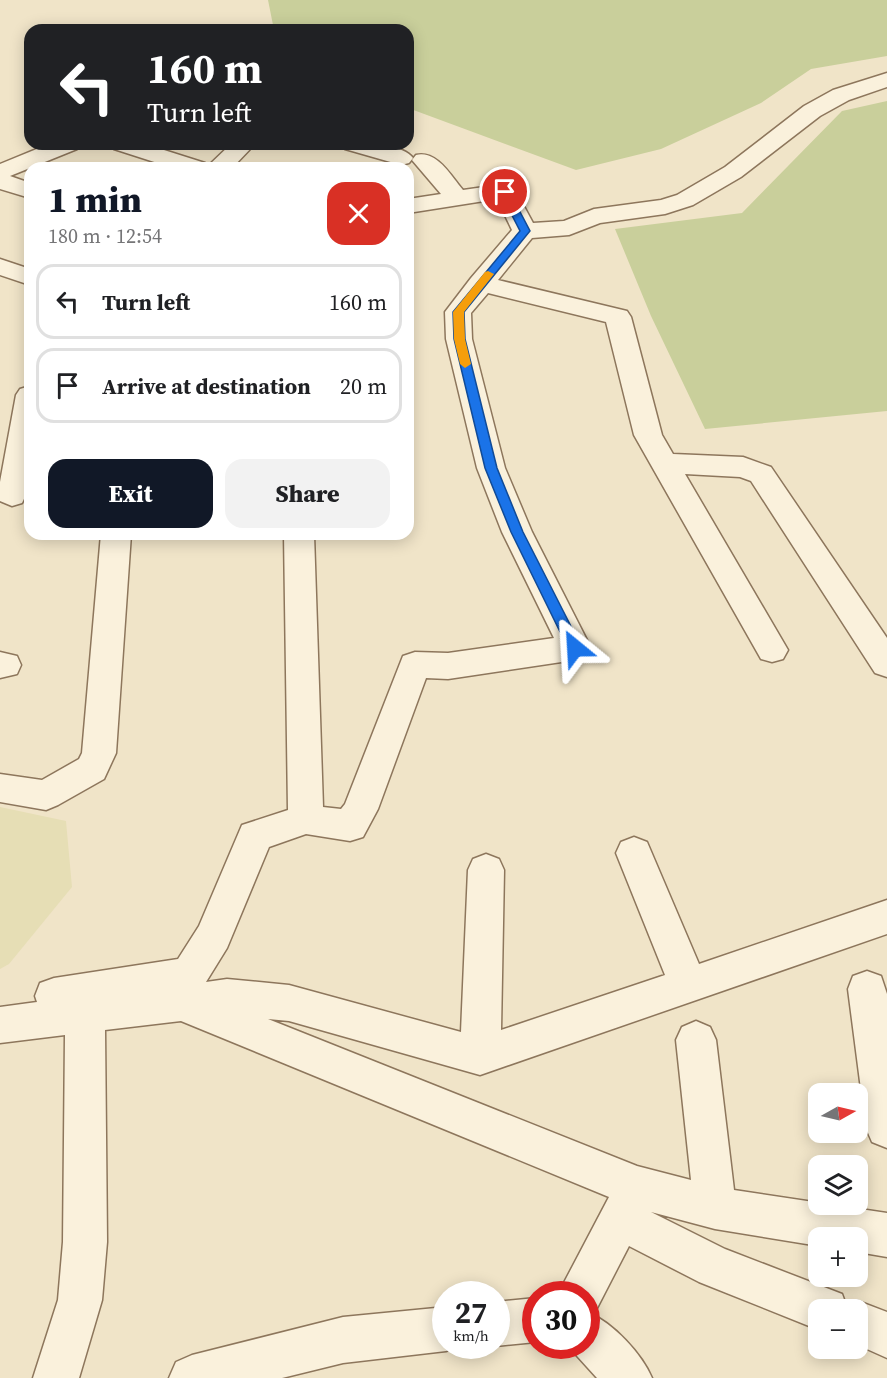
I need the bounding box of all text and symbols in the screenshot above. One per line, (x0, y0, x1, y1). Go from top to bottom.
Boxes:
text: 160 m (147, 39, 262, 97)
icon: left (48, 48, 126, 126)
text: Turn left (147, 94, 251, 131)
pin (479, 166, 530, 217)
text: 1 min (48, 175, 142, 224)
icon: arrive (488, 175, 521, 208)
button: close (327, 182, 390, 245)
text: 180 m · 12:54 (48, 222, 162, 250)
icon: left (51, 285, 84, 318)
text: Turn left (102, 287, 190, 317)
text: 160 m (329, 287, 387, 317)
icon: arrive (51, 369, 84, 402)
text: Arrive at destination (102, 371, 311, 401)
text: 20 m (340, 371, 387, 401)
button: Exit (48, 459, 213, 528)
button: Share (225, 459, 390, 528)
position arrow (543, 616, 607, 680)
north arrow (808, 1083, 868, 1143)
map controls (808, 1083, 868, 1359)
button: layers (808, 1155, 868, 1215)
button: + (808, 1227, 868, 1287)
speed limit sign: 30 (522, 1281, 600, 1359)
text: 27 (455, 1292, 487, 1333)
button: − (808, 1299, 868, 1359)
text: km/h (453, 1325, 489, 1346)

